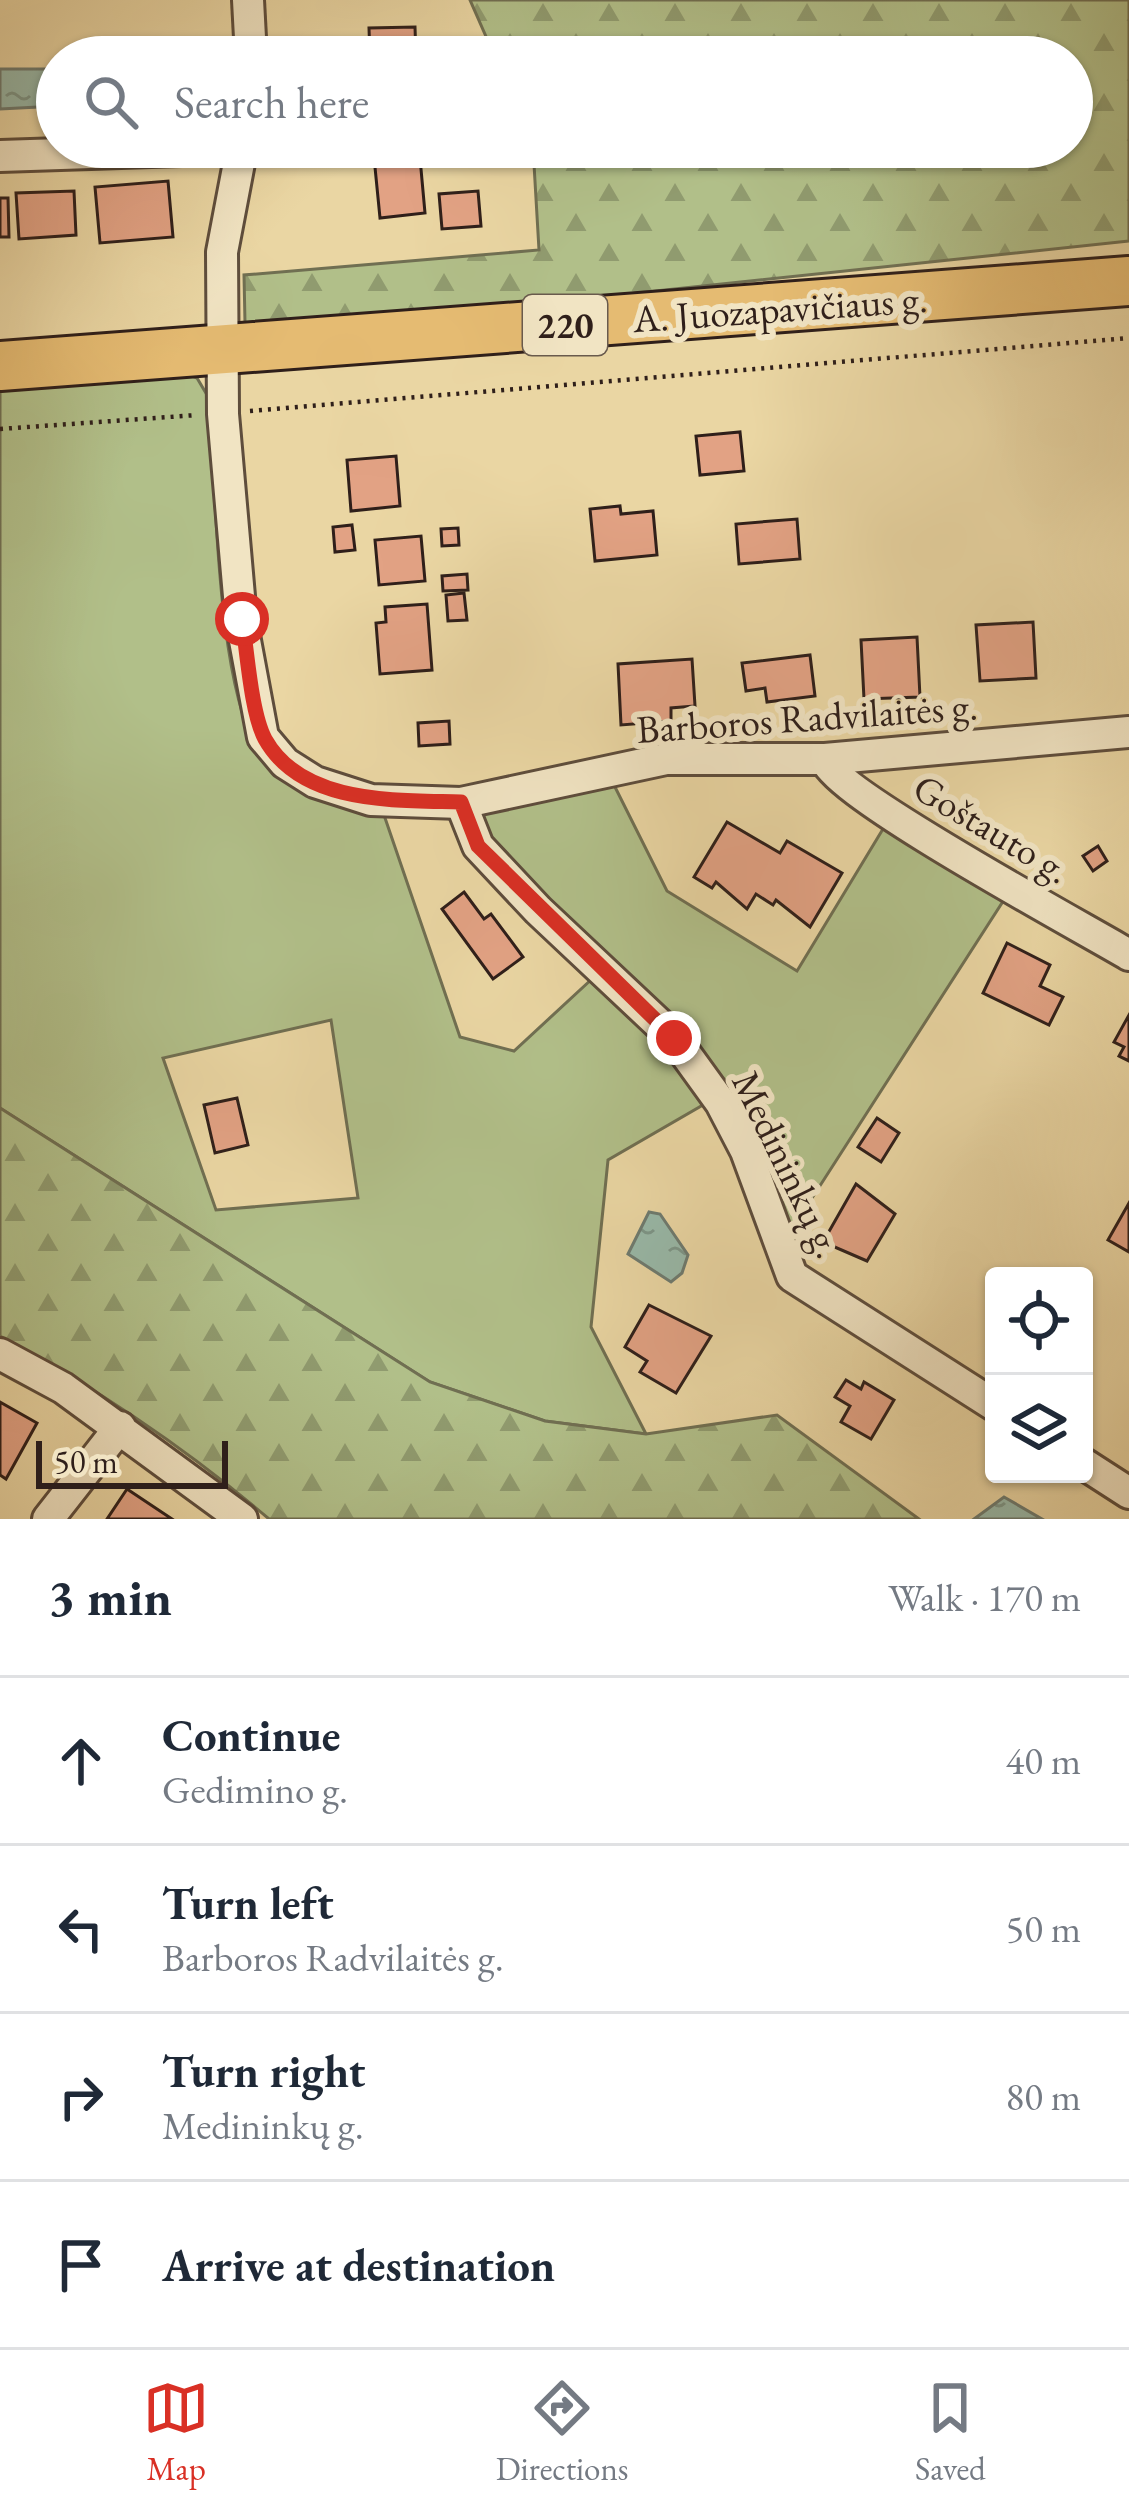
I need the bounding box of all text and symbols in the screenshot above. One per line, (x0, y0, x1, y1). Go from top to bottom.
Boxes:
search box (36, 36, 1093, 168)
icon: search (78, 69, 144, 135)
text: Search here (174, 73, 369, 131)
street label: A. Juozapavičiaus g. (630, 273, 929, 344)
road number: 220 (523, 295, 607, 355)
route start (215, 592, 269, 646)
street label: Barboros Radvilaitės g. (635, 680, 979, 755)
street label: Goštauto g. (904, 762, 1079, 895)
route end (647, 1011, 701, 1065)
street label: Medininkų g. (720, 1062, 855, 1266)
map controls (985, 1267, 1093, 1483)
button: locate (985, 1267, 1093, 1375)
button: layers (985, 1375, 1093, 1483)
scale bar (36, 1435, 228, 1488)
text: 50 m (54, 1440, 118, 1483)
text: 3 min (48, 1564, 172, 1630)
text: Walk · 170 m (888, 1572, 1081, 1623)
text: Continue (162, 1706, 340, 1764)
icon: ahead (48, 1728, 114, 1794)
text: 40 m (1005, 1735, 1081, 1786)
text: Gedimino g. (162, 1764, 348, 1815)
text: Turn left (162, 1874, 334, 1932)
icon: left (48, 1896, 114, 1962)
text: 50 m (1005, 1903, 1081, 1954)
text: Barboros Radvilaitės g. (162, 1932, 504, 1983)
text: Turn right (162, 2042, 365, 2100)
icon: right (48, 2064, 114, 2130)
text: 80 m (1005, 2071, 1081, 2122)
text: Medininkų g. (162, 2100, 364, 2151)
icon: arrive (48, 2232, 114, 2298)
text: Arrive at destination (162, 2236, 555, 2294)
tab: Map (143, 2375, 209, 2490)
tab: Directions (496, 2375, 629, 2490)
tab: Saved (915, 2375, 986, 2490)

